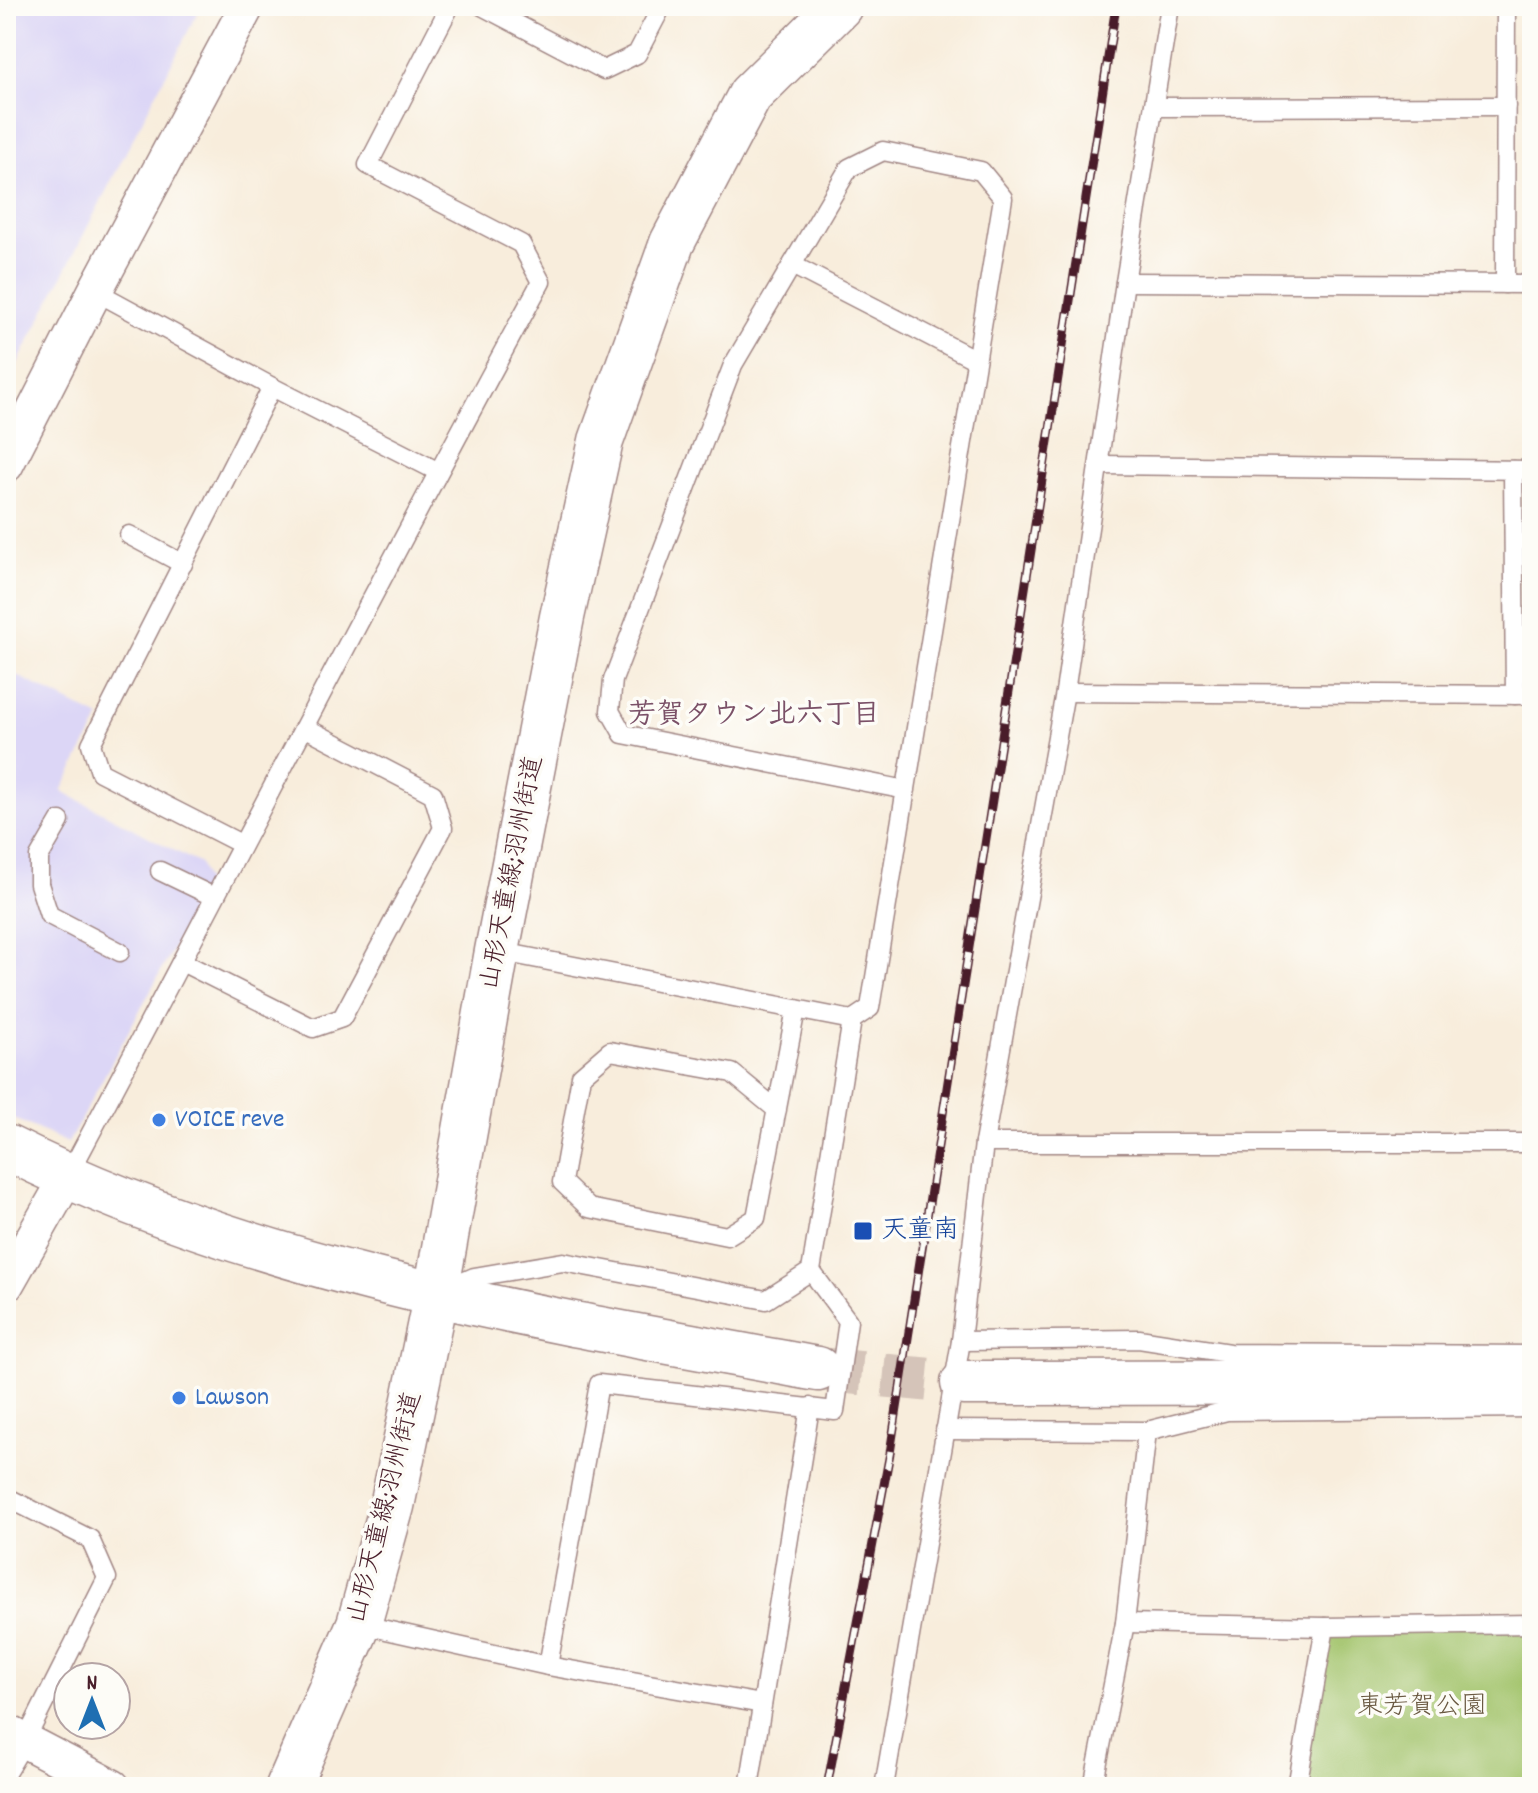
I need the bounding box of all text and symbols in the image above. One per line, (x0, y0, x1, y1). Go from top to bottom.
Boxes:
district label: 芳賀タウン北六丁目 (628, 697, 880, 737)
street label: 山形天童線;羽州街道 (472, 753, 554, 993)
place label: VOICE reve (175, 1102, 284, 1139)
marker: VOICE reve (150, 1111, 168, 1129)
place label: 天童南 (881, 1213, 959, 1250)
marker: 天童南 (852, 1220, 874, 1242)
place label: Lawson (195, 1380, 269, 1417)
street label: 山形天童線;羽州街道 (339, 1388, 433, 1628)
marker: Lawson (170, 1389, 188, 1407)
north arrow (52, 1661, 132, 1741)
text: N (87, 1669, 98, 1700)
park label: 東芳賀公園 (1357, 1689, 1487, 1726)

